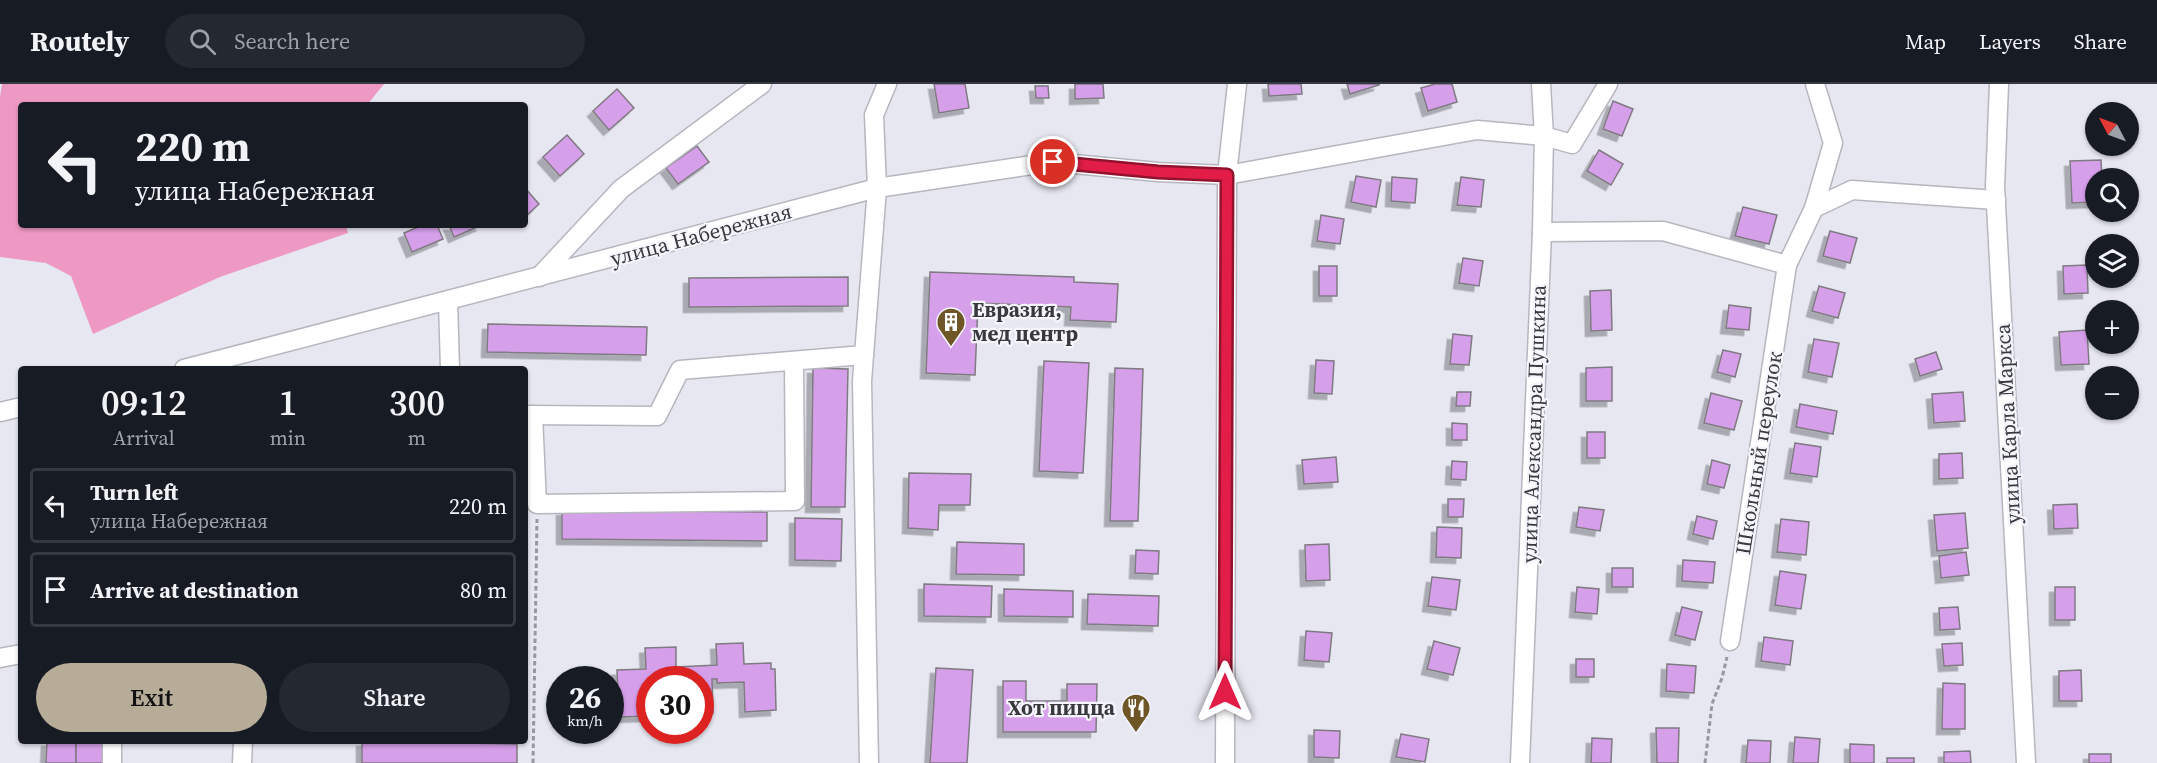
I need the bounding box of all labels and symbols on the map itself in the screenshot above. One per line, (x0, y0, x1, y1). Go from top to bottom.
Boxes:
north arrow (2085, 102, 2139, 156)
pin (1027, 136, 1078, 187)
street label: улица Набережная (607, 196, 795, 273)
street label: улица Александра Пушкина (1514, 284, 1553, 564)
place label: Евразия, мед центр (972, 295, 1078, 348)
building icon: Евразия, мед центр (935, 306, 967, 348)
street label: улица Карла Маркса (1988, 323, 2027, 525)
street label: Школьный переулок (1728, 349, 1789, 557)
position arrow (1193, 660, 1257, 724)
speed limit sign: 30 (636, 666, 714, 744)
restaurant icon: Хот пицца (1120, 692, 1152, 734)
place label: Хот пицца (1008, 693, 1116, 722)

